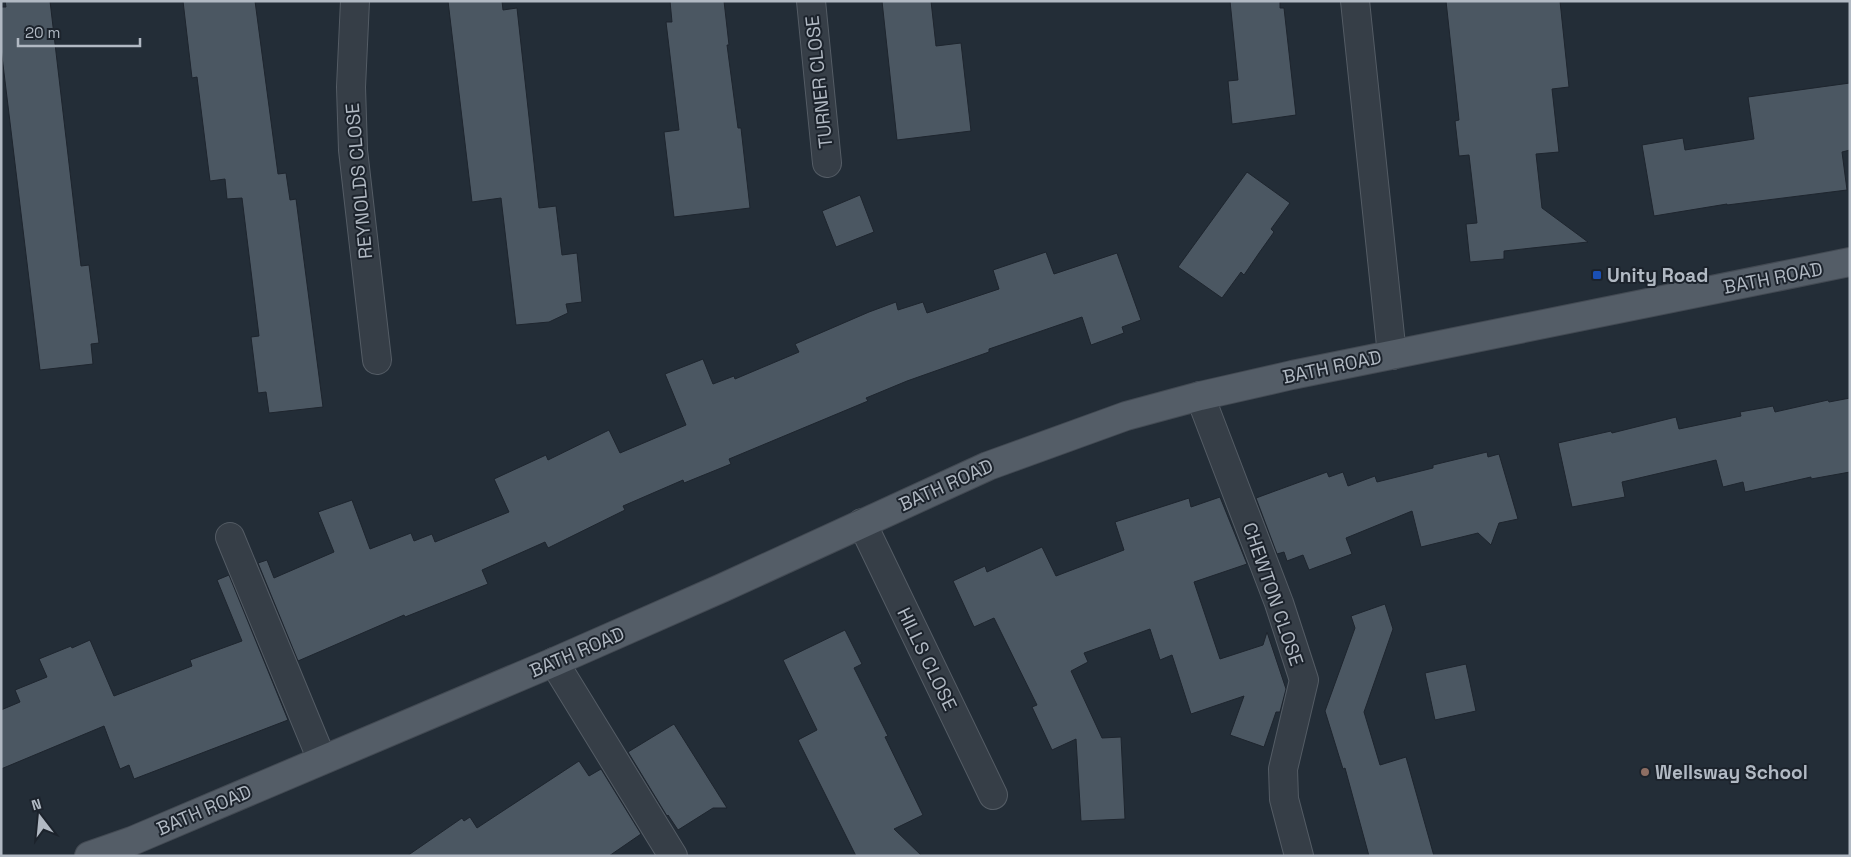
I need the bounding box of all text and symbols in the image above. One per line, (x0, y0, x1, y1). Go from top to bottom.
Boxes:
street label: TURNER CLOSE (800, 14, 838, 150)
scale bar (18, 15, 140, 47)
text: 20 m (25, 23, 60, 42)
street label: REYNOLDS CLOSE (340, 102, 378, 260)
street label: BATH ROAD (1721, 256, 1825, 300)
place label: Unity Road (1607, 263, 1708, 288)
marker: Unity Road (1591, 269, 1603, 281)
street label: BATH ROAD (1280, 344, 1384, 390)
street label: BATH ROAD (895, 453, 997, 517)
street label: CHEWTON CLOSE (1237, 519, 1309, 669)
street label: HILLS CLOSE (891, 603, 963, 715)
street label: BATH ROAD (526, 621, 628, 683)
place label: Wellsway School (1655, 760, 1808, 785)
marker: Wellsway School (1639, 766, 1651, 778)
street label: BATH ROAD (153, 779, 255, 841)
north arrow (15, 792, 65, 842)
text: N (29, 795, 43, 814)

